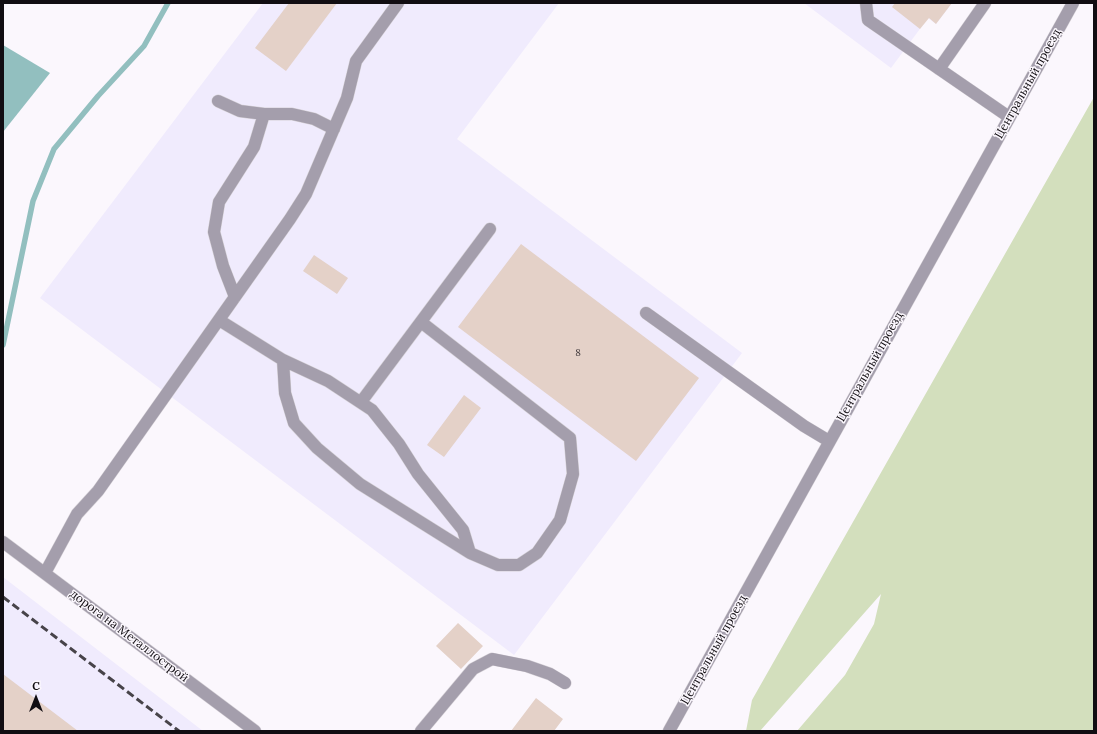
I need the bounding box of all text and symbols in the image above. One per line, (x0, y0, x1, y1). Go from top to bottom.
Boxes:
street label: Центральный проезд (992, 27, 1064, 141)
street label: Центральный проезд (834, 310, 906, 424)
house number: 8 (575, 347, 581, 359)
street label: дорога на Металлострой (67, 587, 191, 685)
street label: Центральный проезд (678, 593, 750, 707)
north arrow (16, 678, 56, 718)
text: С (32, 679, 40, 693)

